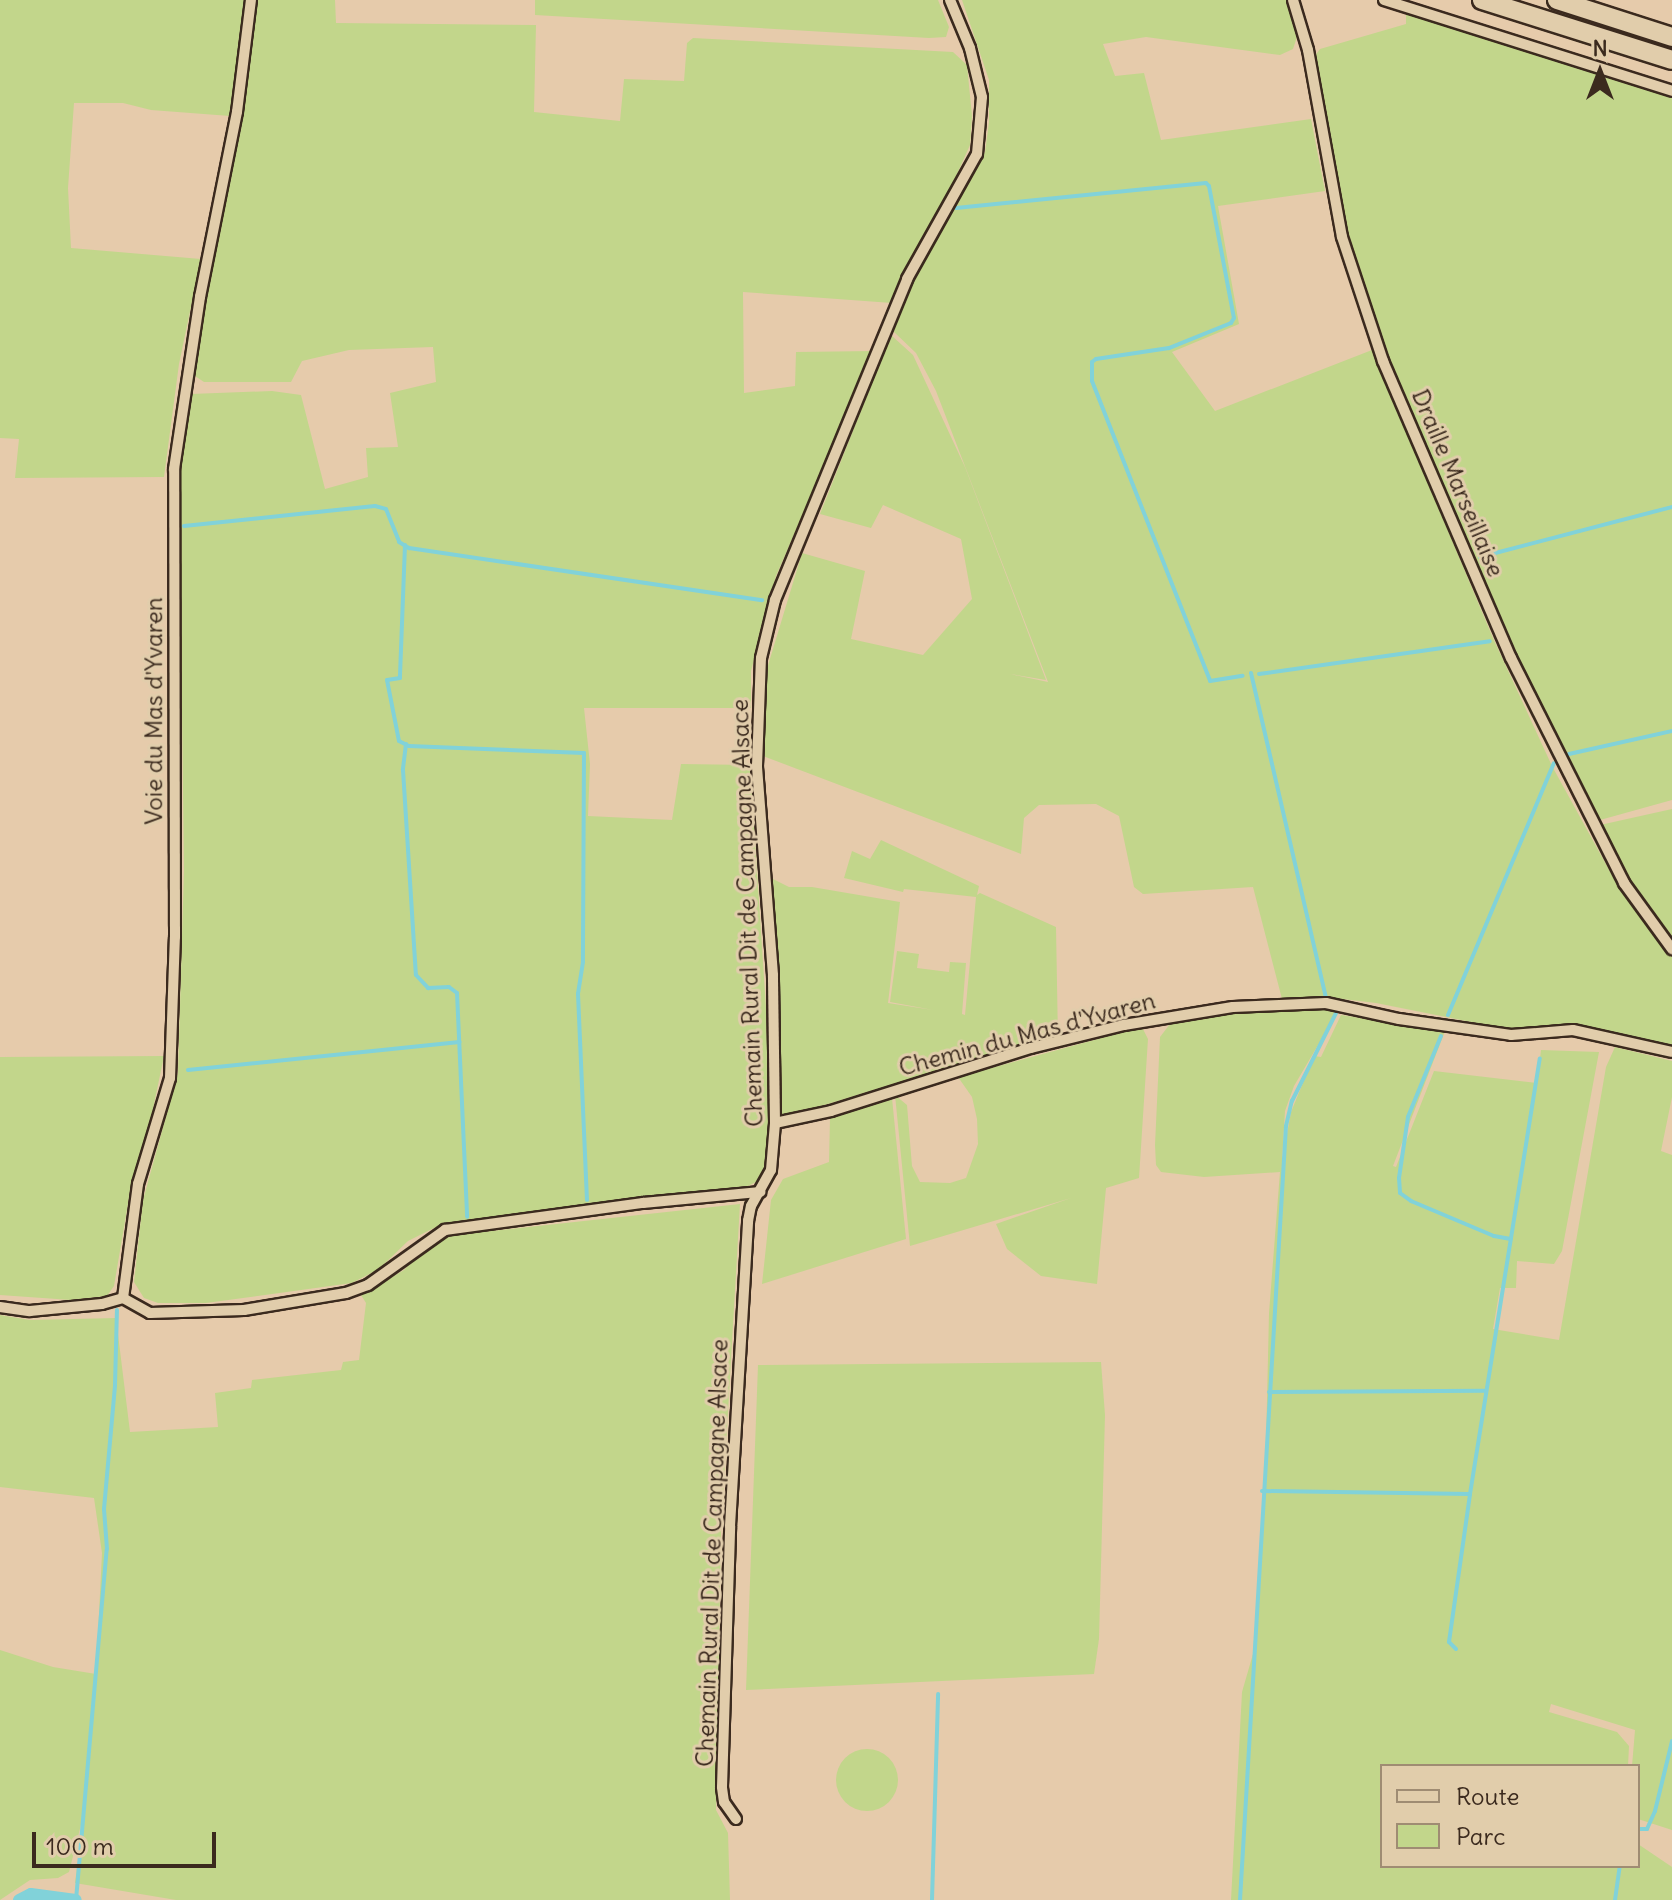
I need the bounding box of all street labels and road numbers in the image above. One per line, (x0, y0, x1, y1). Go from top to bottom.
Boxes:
street label: Draille Marseillaise (1406, 385, 1510, 581)
street label: Voie du Mas d'Yvaren (140, 597, 168, 825)
street label: Chemain Rural Dit de Campagne Alsace (725, 699, 769, 1127)
street label: Chemin du Mas d'Yvaren (896, 986, 1158, 1082)
street label: Chemain Rural Dit de Campagne Alsace (690, 1339, 734, 1767)

